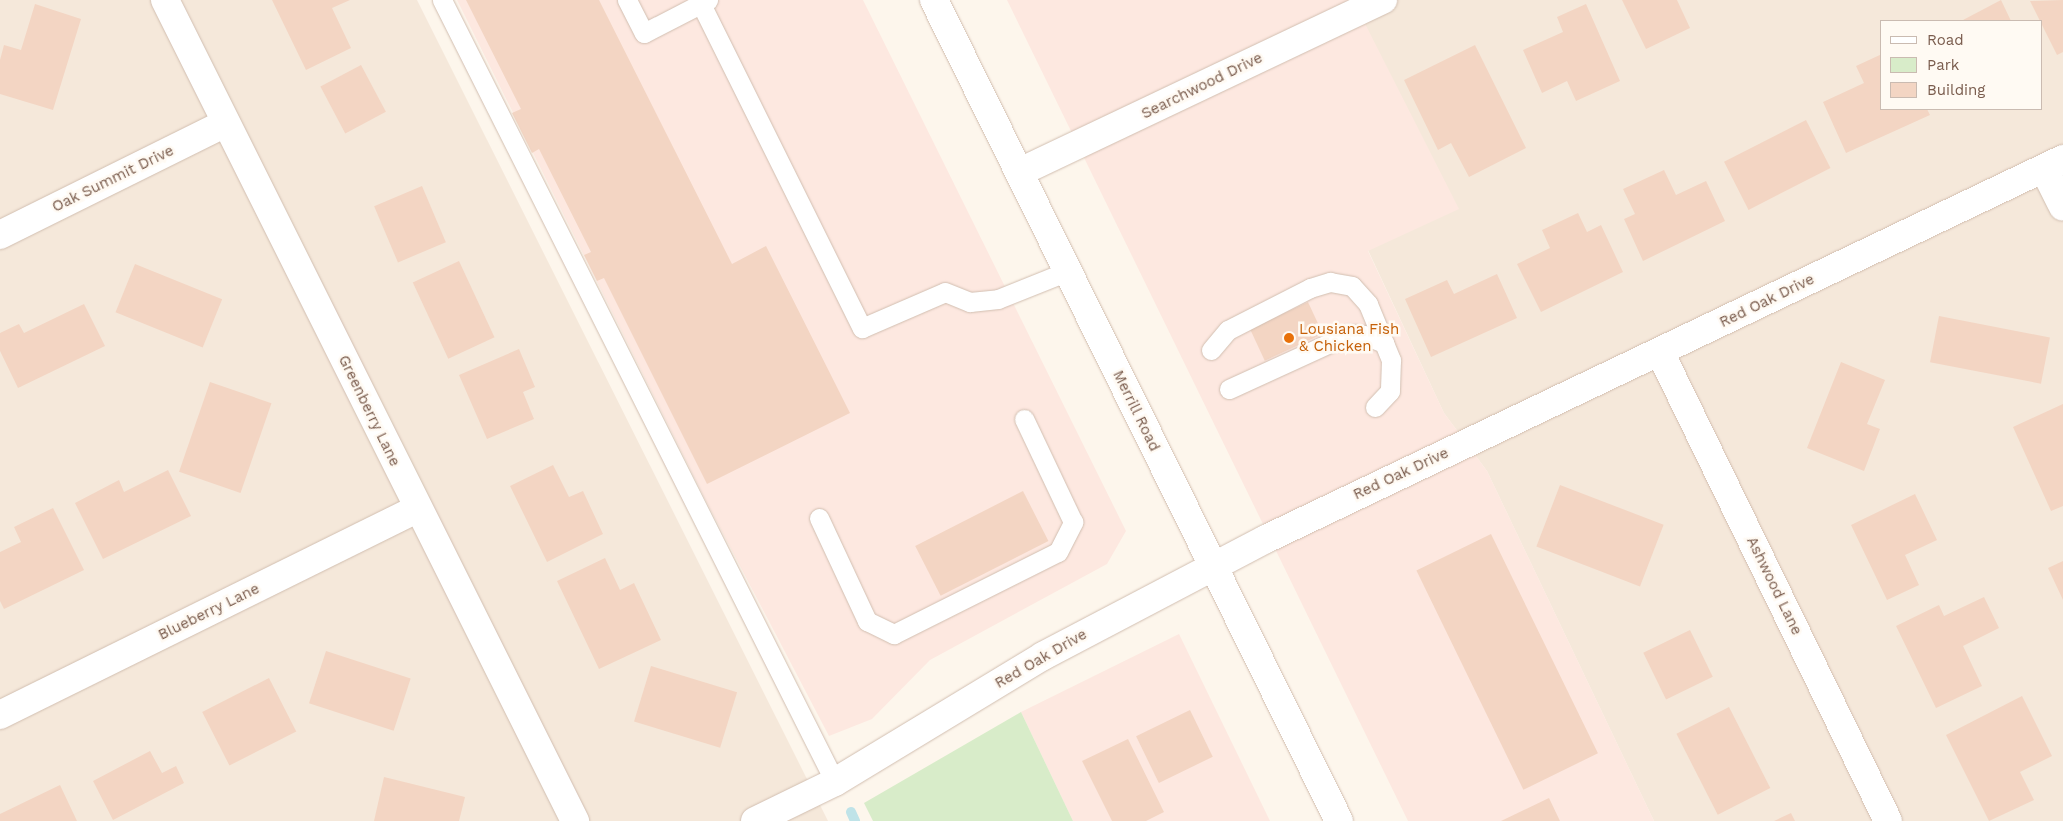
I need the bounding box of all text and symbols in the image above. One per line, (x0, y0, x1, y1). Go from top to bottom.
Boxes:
legend (1880, 20, 2043, 110)
text: Road (1927, 31, 1964, 49)
street label: Searchwood Drive (1139, 49, 1265, 123)
text: Park (1927, 56, 1959, 74)
text: Building (1927, 81, 1985, 99)
street label: Oak Summit Drive (49, 142, 177, 216)
street label: Red Oak Drive (1717, 270, 1817, 332)
place label: Lousiana Fish & Chicken (1299, 320, 1400, 355)
marker: Lousiana Fish & Chicken (1283, 332, 1295, 344)
street label: Greenberry Lane (334, 352, 404, 470)
street label: Merrill Road (1109, 367, 1163, 455)
street label: Red Oak Drive (1350, 444, 1452, 504)
street label: Ashwood Lane (1742, 534, 1806, 638)
street label: Blueberry Lane (155, 580, 263, 644)
street label: Red Oak Drive (992, 625, 1090, 693)

